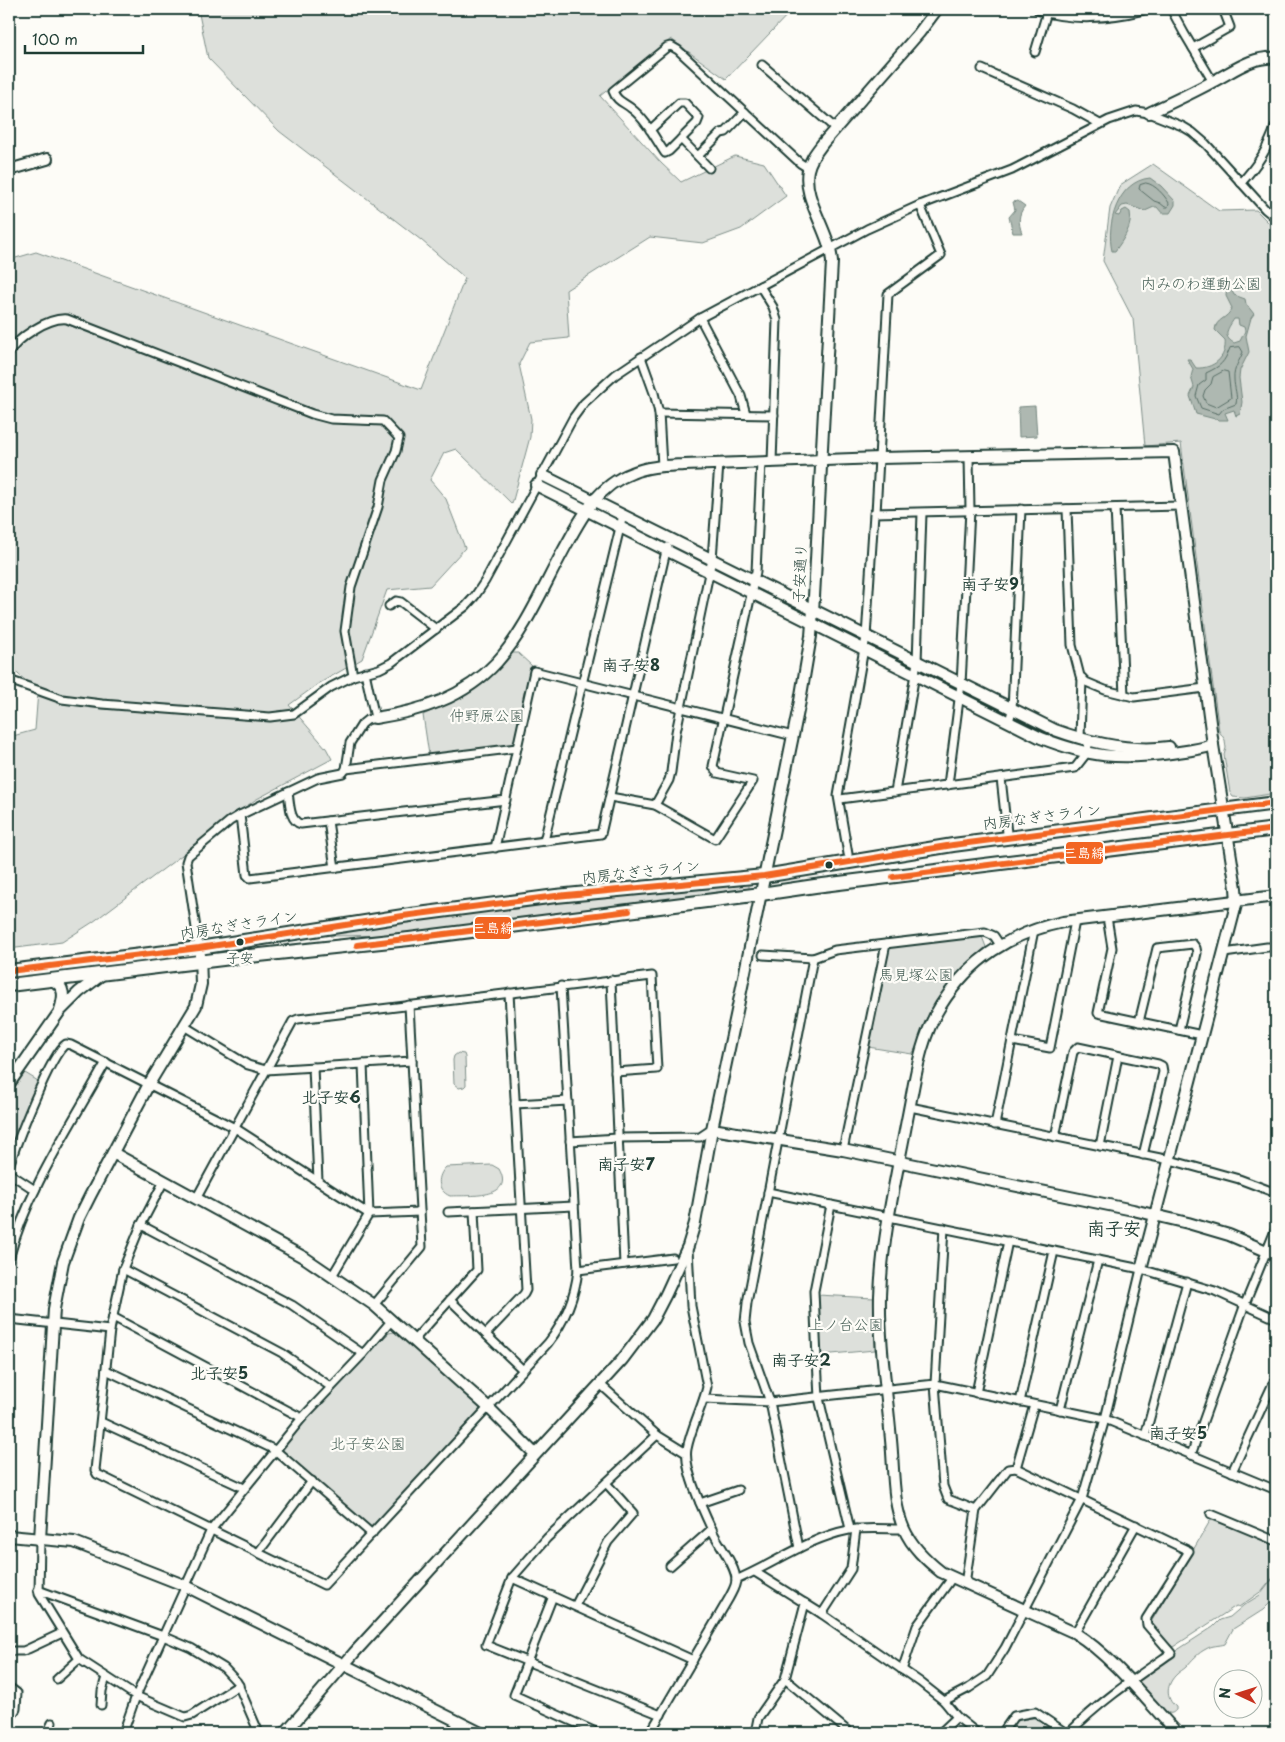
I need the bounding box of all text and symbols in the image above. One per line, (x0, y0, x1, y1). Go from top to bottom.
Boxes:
scale bar (25, 22, 142, 54)
text: 100 m (32, 27, 78, 50)
park label: 内みのわ運動公園 (1141, 271, 1261, 294)
street label: 子安通り (785, 542, 812, 603)
district label: 南子安9 (961, 571, 1019, 595)
district label: 南子安8 (602, 652, 660, 676)
park label: 仲野原公園 (449, 703, 525, 726)
street label: 内房なぎさライン (981, 797, 1102, 834)
line badge: 三島線 (1065, 841, 1104, 865)
text: 三島線 (1063, 842, 1105, 863)
street label: 内房なぎさライン (580, 853, 701, 888)
unlabelled marker (824, 860, 834, 870)
street label: 内房なぎさライン (178, 903, 300, 944)
line badge: 三島線 (474, 916, 512, 940)
text: 三島線 (472, 917, 514, 938)
marker: 子安 (235, 937, 245, 947)
place label: 子安 (226, 947, 254, 968)
park label: 馬見塚公園 (878, 962, 954, 985)
district label: 北子安6 (301, 1084, 361, 1108)
district label: 南子安7 (597, 1151, 655, 1175)
district label: 南子安 (1087, 1214, 1141, 1241)
park label: 上ノ台公園 (808, 1312, 884, 1335)
district label: 南子安2 (771, 1347, 831, 1371)
district label: 北子安5 (190, 1360, 248, 1384)
district label: 南子安5 (1149, 1420, 1207, 1444)
park label: 北子安公園 (330, 1431, 406, 1454)
north arrow (1212, 1670, 1262, 1720)
text: N (1214, 1687, 1235, 1699)

